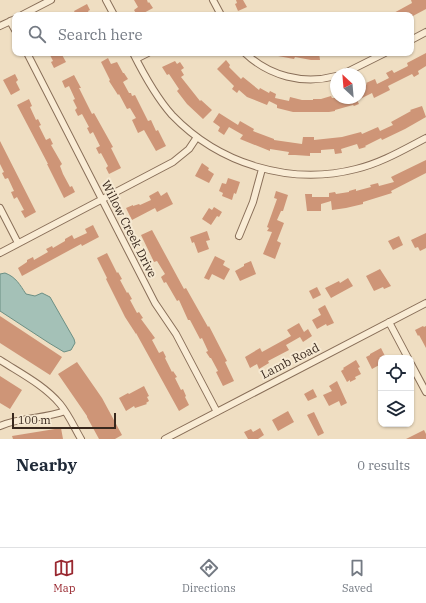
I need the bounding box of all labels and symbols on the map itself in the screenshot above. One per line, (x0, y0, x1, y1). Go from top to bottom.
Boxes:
north arrow (330, 68, 366, 104)
street label: Willow Creek Drive (98, 178, 160, 280)
street label: Lamb Road (258, 339, 322, 382)
scale bar (12, 411, 116, 430)

